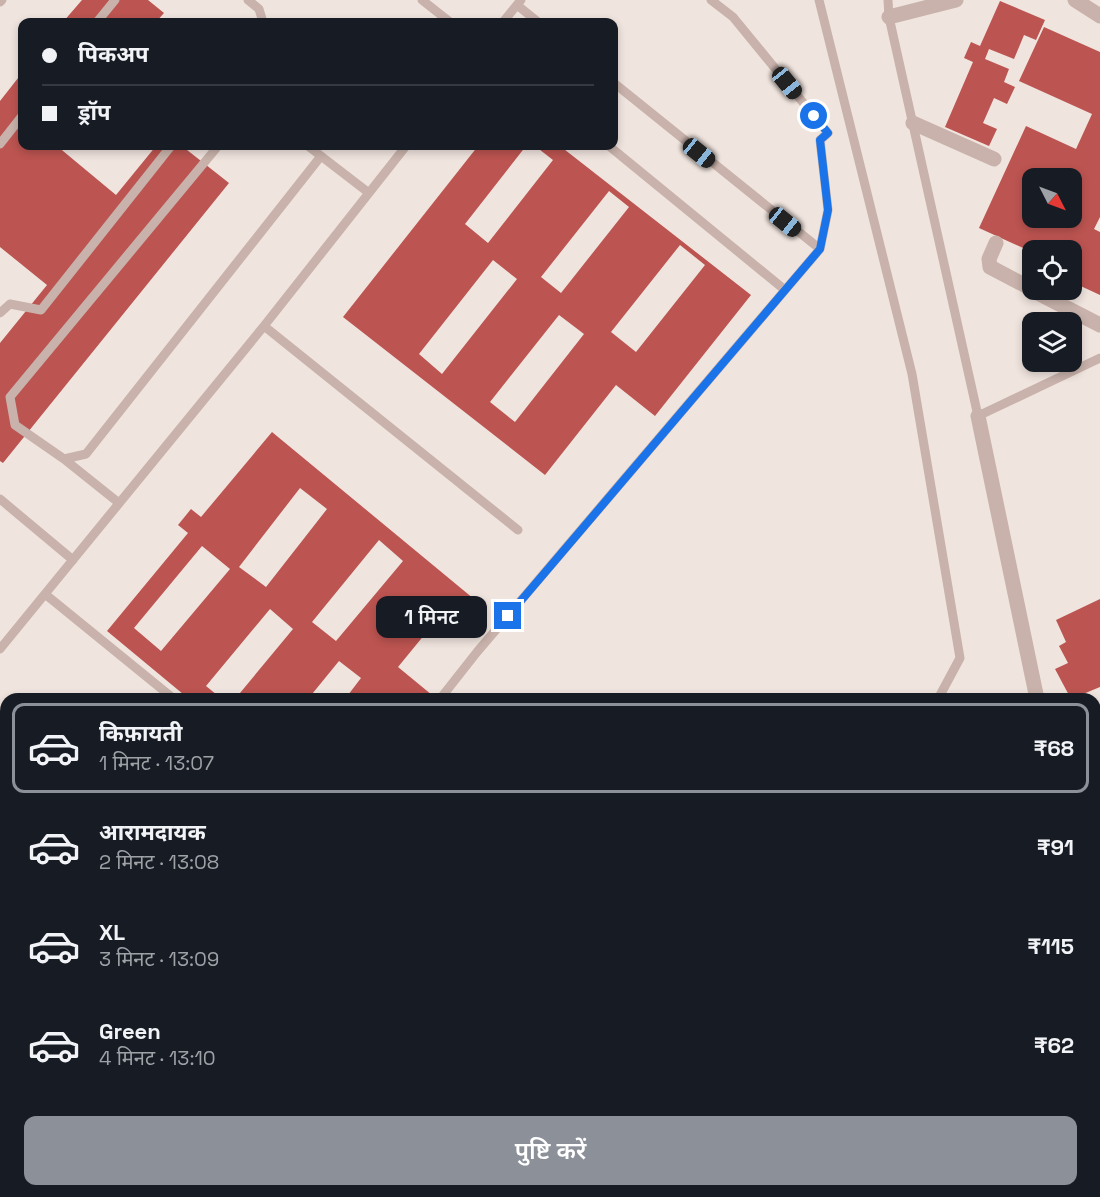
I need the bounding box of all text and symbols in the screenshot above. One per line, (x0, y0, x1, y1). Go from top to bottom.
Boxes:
text: पिकअप (78, 40, 149, 68)
car (769, 63, 805, 103)
text: ड्रॉप (78, 98, 111, 126)
route start (800, 102, 827, 129)
car (679, 135, 719, 171)
north arrow (1022, 168, 1082, 228)
map controls (1022, 168, 1082, 372)
car (765, 204, 805, 240)
button: locate (1022, 240, 1082, 300)
button: layers (1022, 312, 1082, 372)
callout: 1 मिनट (376, 595, 487, 637)
route end (494, 602, 521, 629)
text: 1 मिनट (404, 604, 459, 630)
text: किफ़ायती (99, 719, 183, 747)
icon: car (27, 721, 81, 775)
text: ₹68 (1034, 734, 1074, 762)
text: 1 मिनट · 13:07 (99, 750, 214, 776)
text: आरामदायक (99, 818, 206, 846)
icon: car (27, 820, 81, 874)
text: ₹91 (1037, 833, 1074, 861)
text: 2 मिनट · 13:08 (99, 849, 219, 875)
text: XL (99, 918, 125, 946)
icon: car (27, 919, 81, 973)
text: ₹115 (1027, 932, 1074, 960)
text: 3 मिनट · 13:09 (99, 946, 219, 972)
text: Green (99, 1017, 161, 1045)
icon: car (27, 1018, 81, 1072)
text: ₹62 (1034, 1031, 1074, 1059)
text: 4 मिनट · 13:10 (99, 1045, 216, 1071)
button: पुष्टि करें (24, 1116, 1077, 1185)

